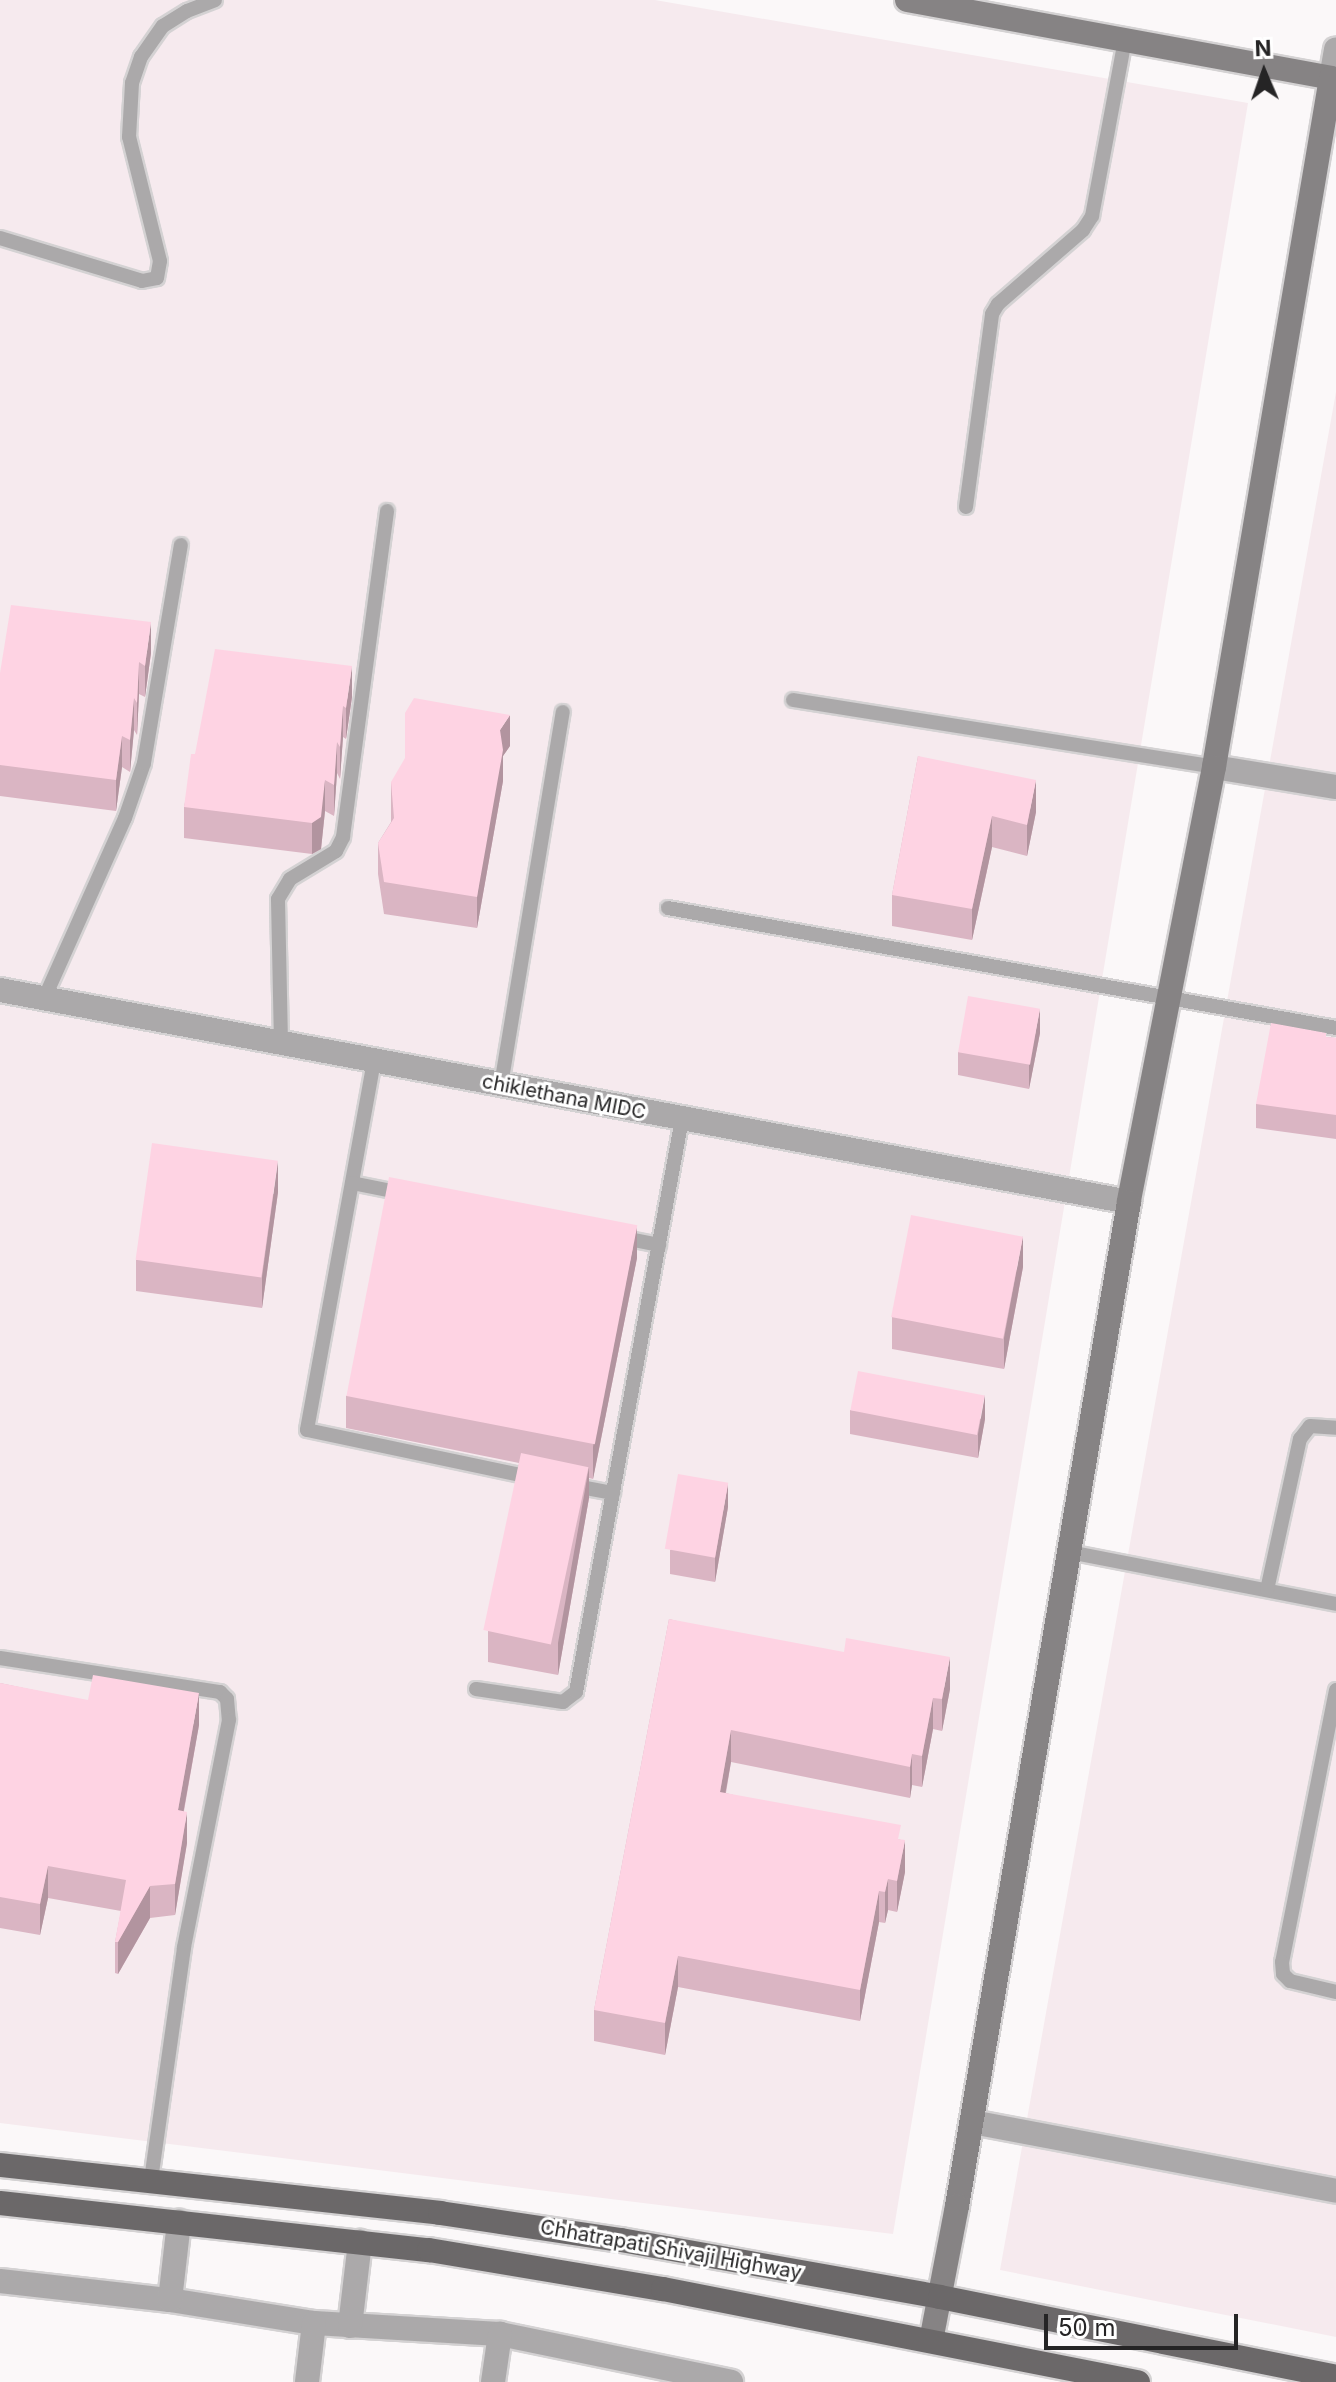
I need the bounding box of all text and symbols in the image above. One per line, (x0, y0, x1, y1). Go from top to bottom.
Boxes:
north arrow (1224, 32, 1304, 112)
text: N (1254, 35, 1272, 61)
street label: chiklethana MIDC (480, 1069, 648, 1125)
street label: Chhatrapati Shivaji Highway (538, 2215, 804, 2285)
scale bar (1048, 2298, 1242, 2348)
text: 50 m (1058, 2313, 1116, 2342)

